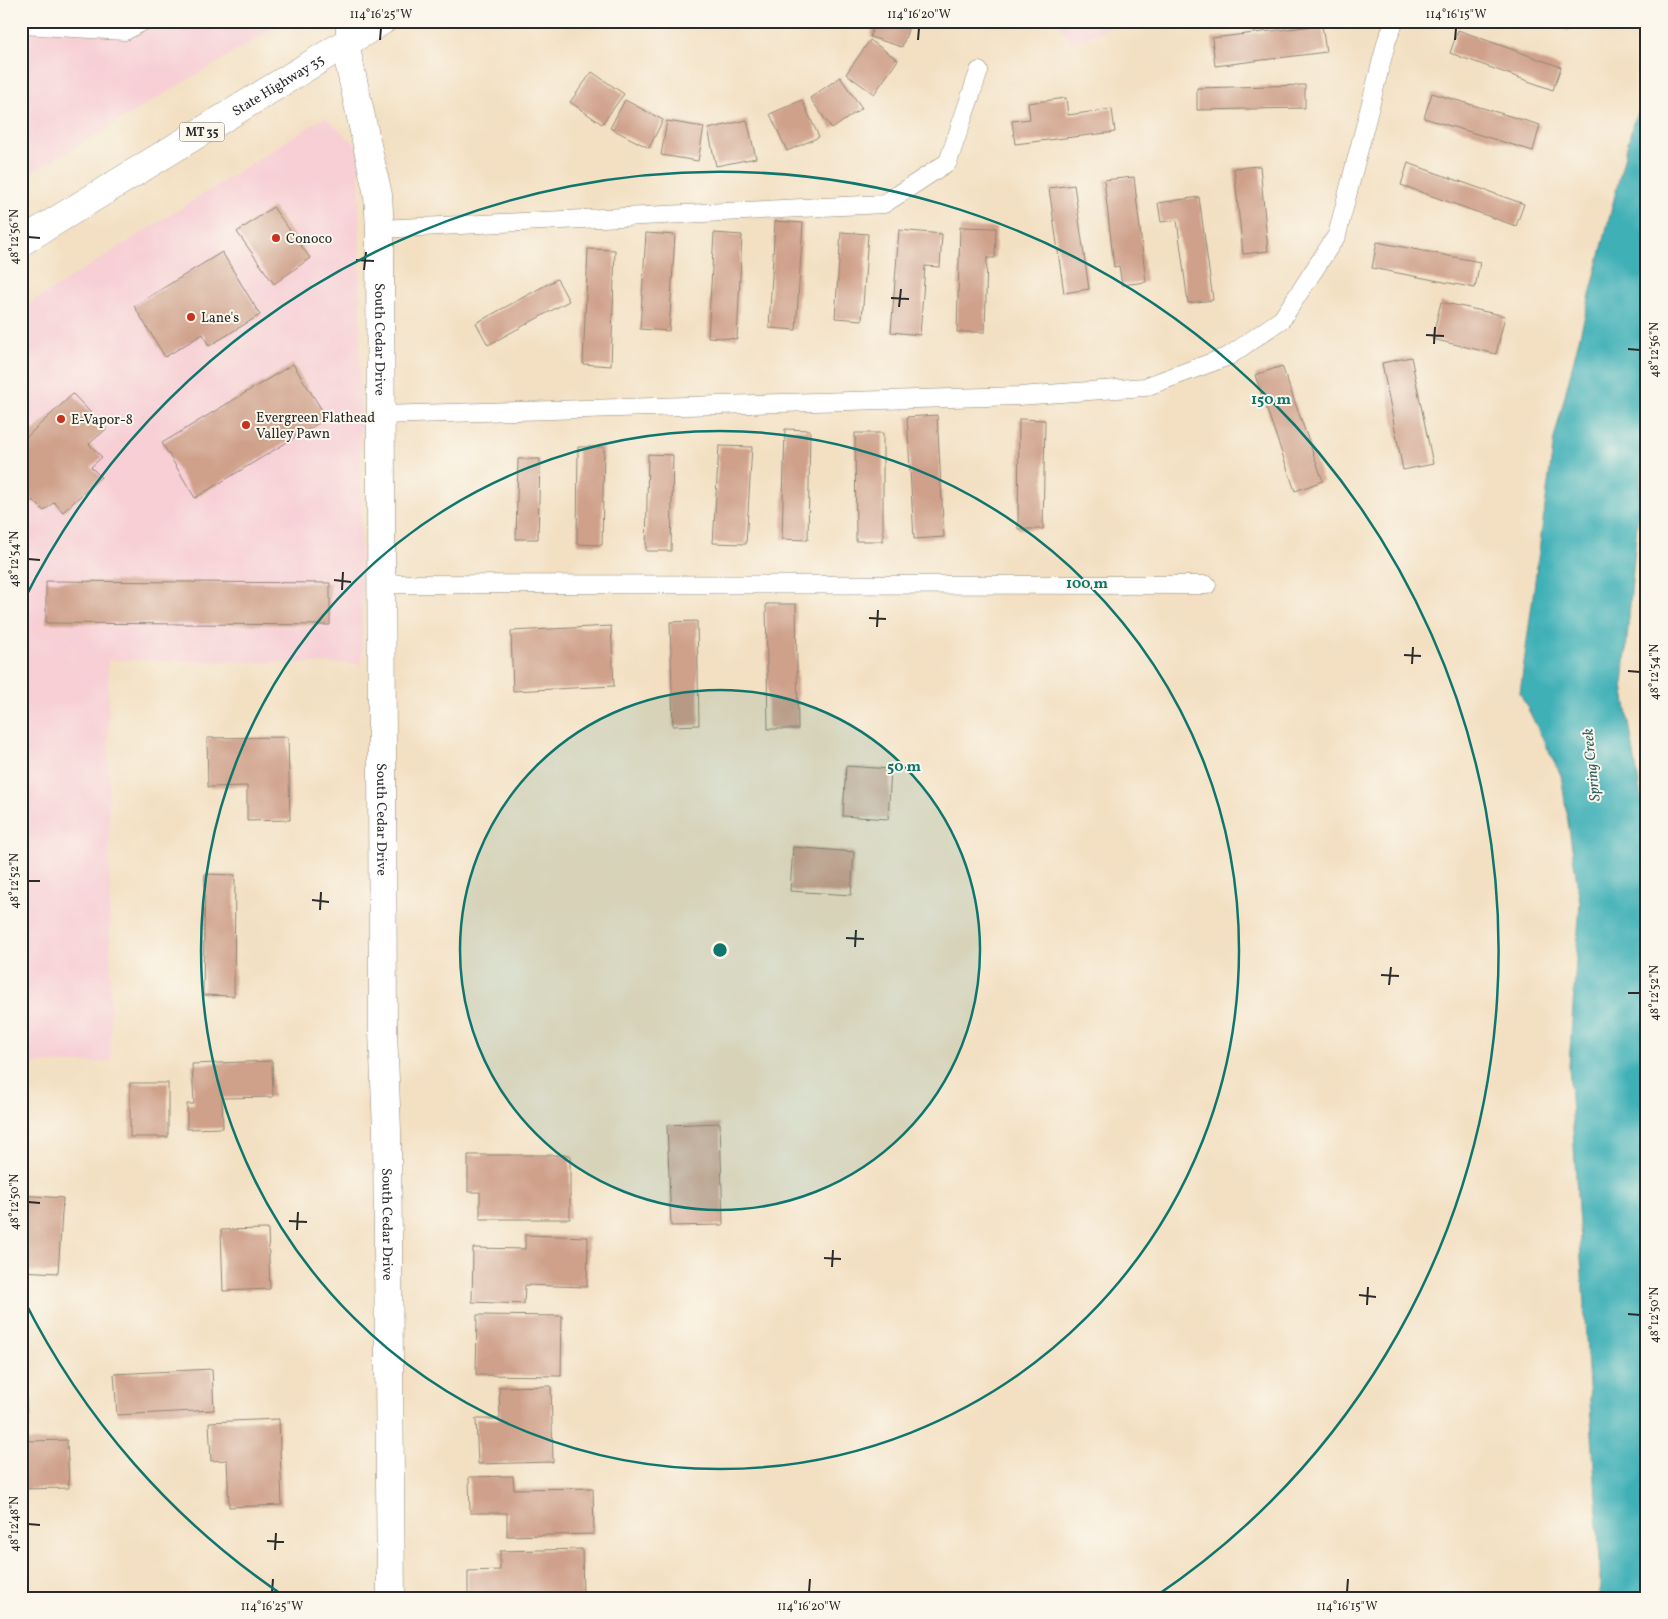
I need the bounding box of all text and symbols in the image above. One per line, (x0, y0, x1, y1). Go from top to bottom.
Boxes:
text: 114°16'25"W (350, 7, 412, 23)
text: 114°16'20"W (887, 7, 951, 23)
text: 114°16'15"W (1426, 7, 1486, 23)
street label: State Highway 35 (229, 51, 328, 122)
road number: MT 35 (180, 122, 224, 142)
text: 48°12'56"N (7, 209, 23, 265)
place label: Conoco (286, 230, 332, 249)
marker: Conoco (270, 232, 282, 244)
street label: South Cedar Drive (369, 283, 389, 396)
place label: Lane's (201, 309, 239, 328)
marker: Lane's (185, 311, 197, 323)
text: 48°12'56"N (1647, 322, 1663, 378)
text: 150 m (1251, 390, 1291, 411)
place label: Evergreen Flathead Valley Pawn (256, 409, 375, 444)
place label: E-Vapor-8 (71, 411, 133, 430)
marker: E-Vapor-8 (55, 413, 67, 425)
marker: Evergreen Flathead Valley Pawn (240, 419, 252, 431)
text: 48°12'54"N (7, 531, 23, 587)
text: 100 m (1066, 574, 1109, 595)
text: 48°12'54"N (1647, 644, 1663, 700)
water label: Spring Creek (1578, 727, 1607, 802)
text: 50 m (887, 757, 921, 778)
street label: South Cedar Drive (371, 763, 390, 876)
text: 48°12'52"N (7, 853, 23, 909)
centre of rings (711, 941, 729, 959)
text: 48°12'52"N (1647, 965, 1663, 1021)
street label: South Cedar Drive (376, 1168, 396, 1281)
text: 48°12'50"N (7, 1174, 23, 1230)
text: 48°12'50"N (1647, 1287, 1663, 1343)
text: 48°12'48"N (7, 1496, 23, 1552)
text: 114°16'25"W (241, 1599, 303, 1615)
text: 114°16'20"W (777, 1599, 841, 1615)
text: 114°16'15"W (1317, 1599, 1377, 1615)

